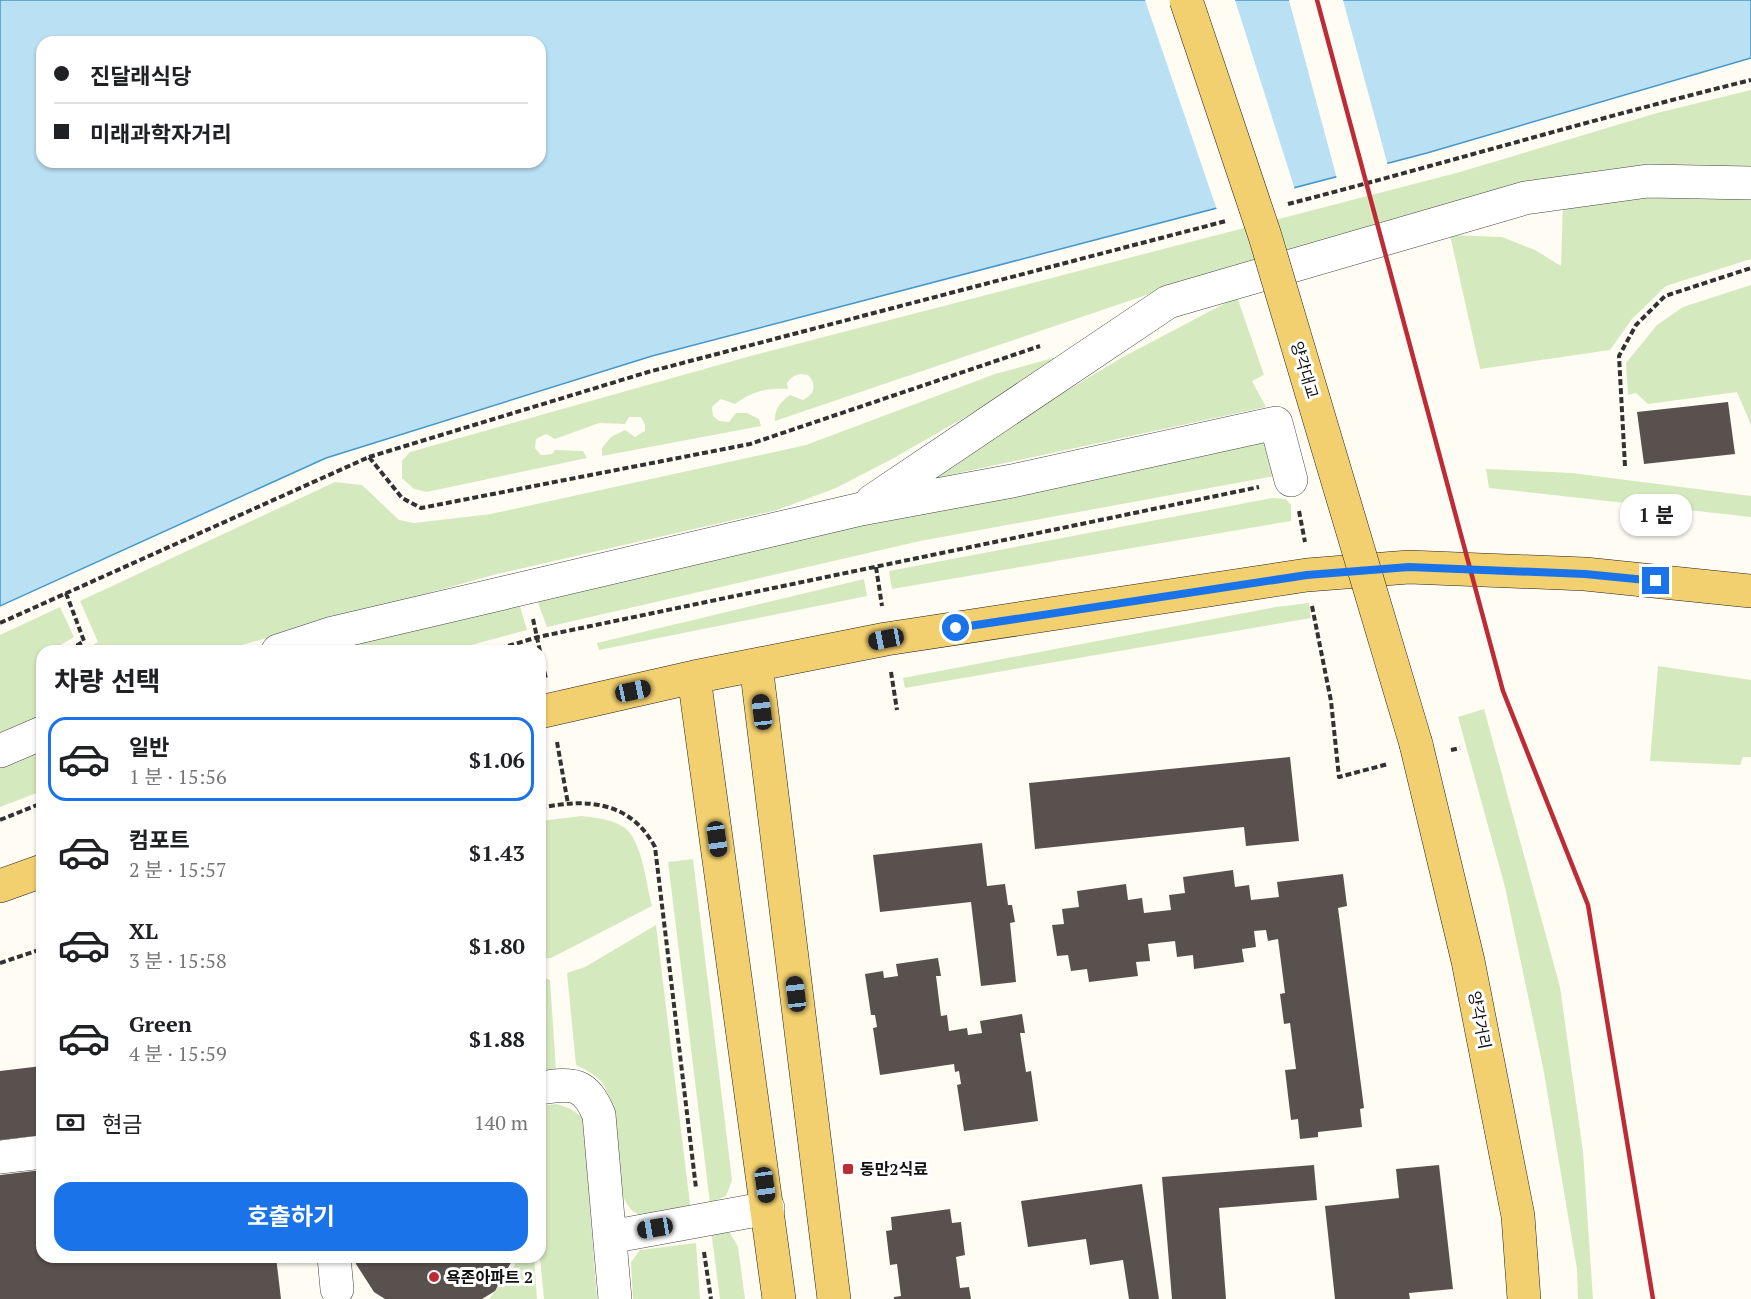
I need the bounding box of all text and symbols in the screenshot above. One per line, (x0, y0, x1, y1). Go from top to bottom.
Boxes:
text: 진달래식당 (90, 61, 191, 90)
text: 미래과학자거리 (90, 119, 232, 148)
street label: 양각대교 (1286, 339, 1324, 401)
callout: 1 분 (1620, 494, 1692, 536)
text: 1 분 (1638, 501, 1674, 528)
route end (1642, 567, 1669, 594)
route start (942, 614, 969, 641)
car (867, 627, 905, 651)
text: 차량 선택 (54, 663, 161, 699)
car (614, 678, 652, 704)
car (751, 693, 773, 731)
icon: car (57, 732, 111, 786)
text: 일반 (129, 732, 169, 761)
text: $1.06 (469, 745, 525, 774)
text: 1 분 · 15:56 (129, 763, 227, 790)
car (706, 820, 728, 858)
icon: car (57, 825, 111, 879)
text: 컴포트 (129, 825, 190, 854)
text: $1.43 (469, 838, 525, 867)
text: 2 분 · 15:57 (129, 856, 227, 883)
text: XL (129, 916, 158, 945)
icon: car (57, 918, 111, 972)
text: $1.80 (469, 931, 525, 960)
text: 3 분 · 15:58 (129, 947, 227, 974)
car (785, 975, 807, 1013)
street label: 양각거리 (1464, 989, 1496, 1051)
text: Green (129, 1009, 192, 1038)
icon: car (57, 1011, 111, 1065)
text: $1.88 (469, 1024, 525, 1053)
text: 4 분 · 15:59 (129, 1040, 227, 1067)
icon: cash (54, 1106, 87, 1139)
text: 현금 (102, 1109, 142, 1138)
text: 140 m (474, 1109, 528, 1136)
place label: 동만2식료 (860, 1158, 928, 1180)
marker: 동만2식료 (841, 1162, 855, 1176)
car (754, 1166, 776, 1204)
button: 호출하기 (54, 1182, 528, 1251)
car (636, 1216, 674, 1240)
place label: 욕존아파트 2 (446, 1266, 533, 1288)
marker: 욕존아파트 2 (427, 1270, 441, 1284)

